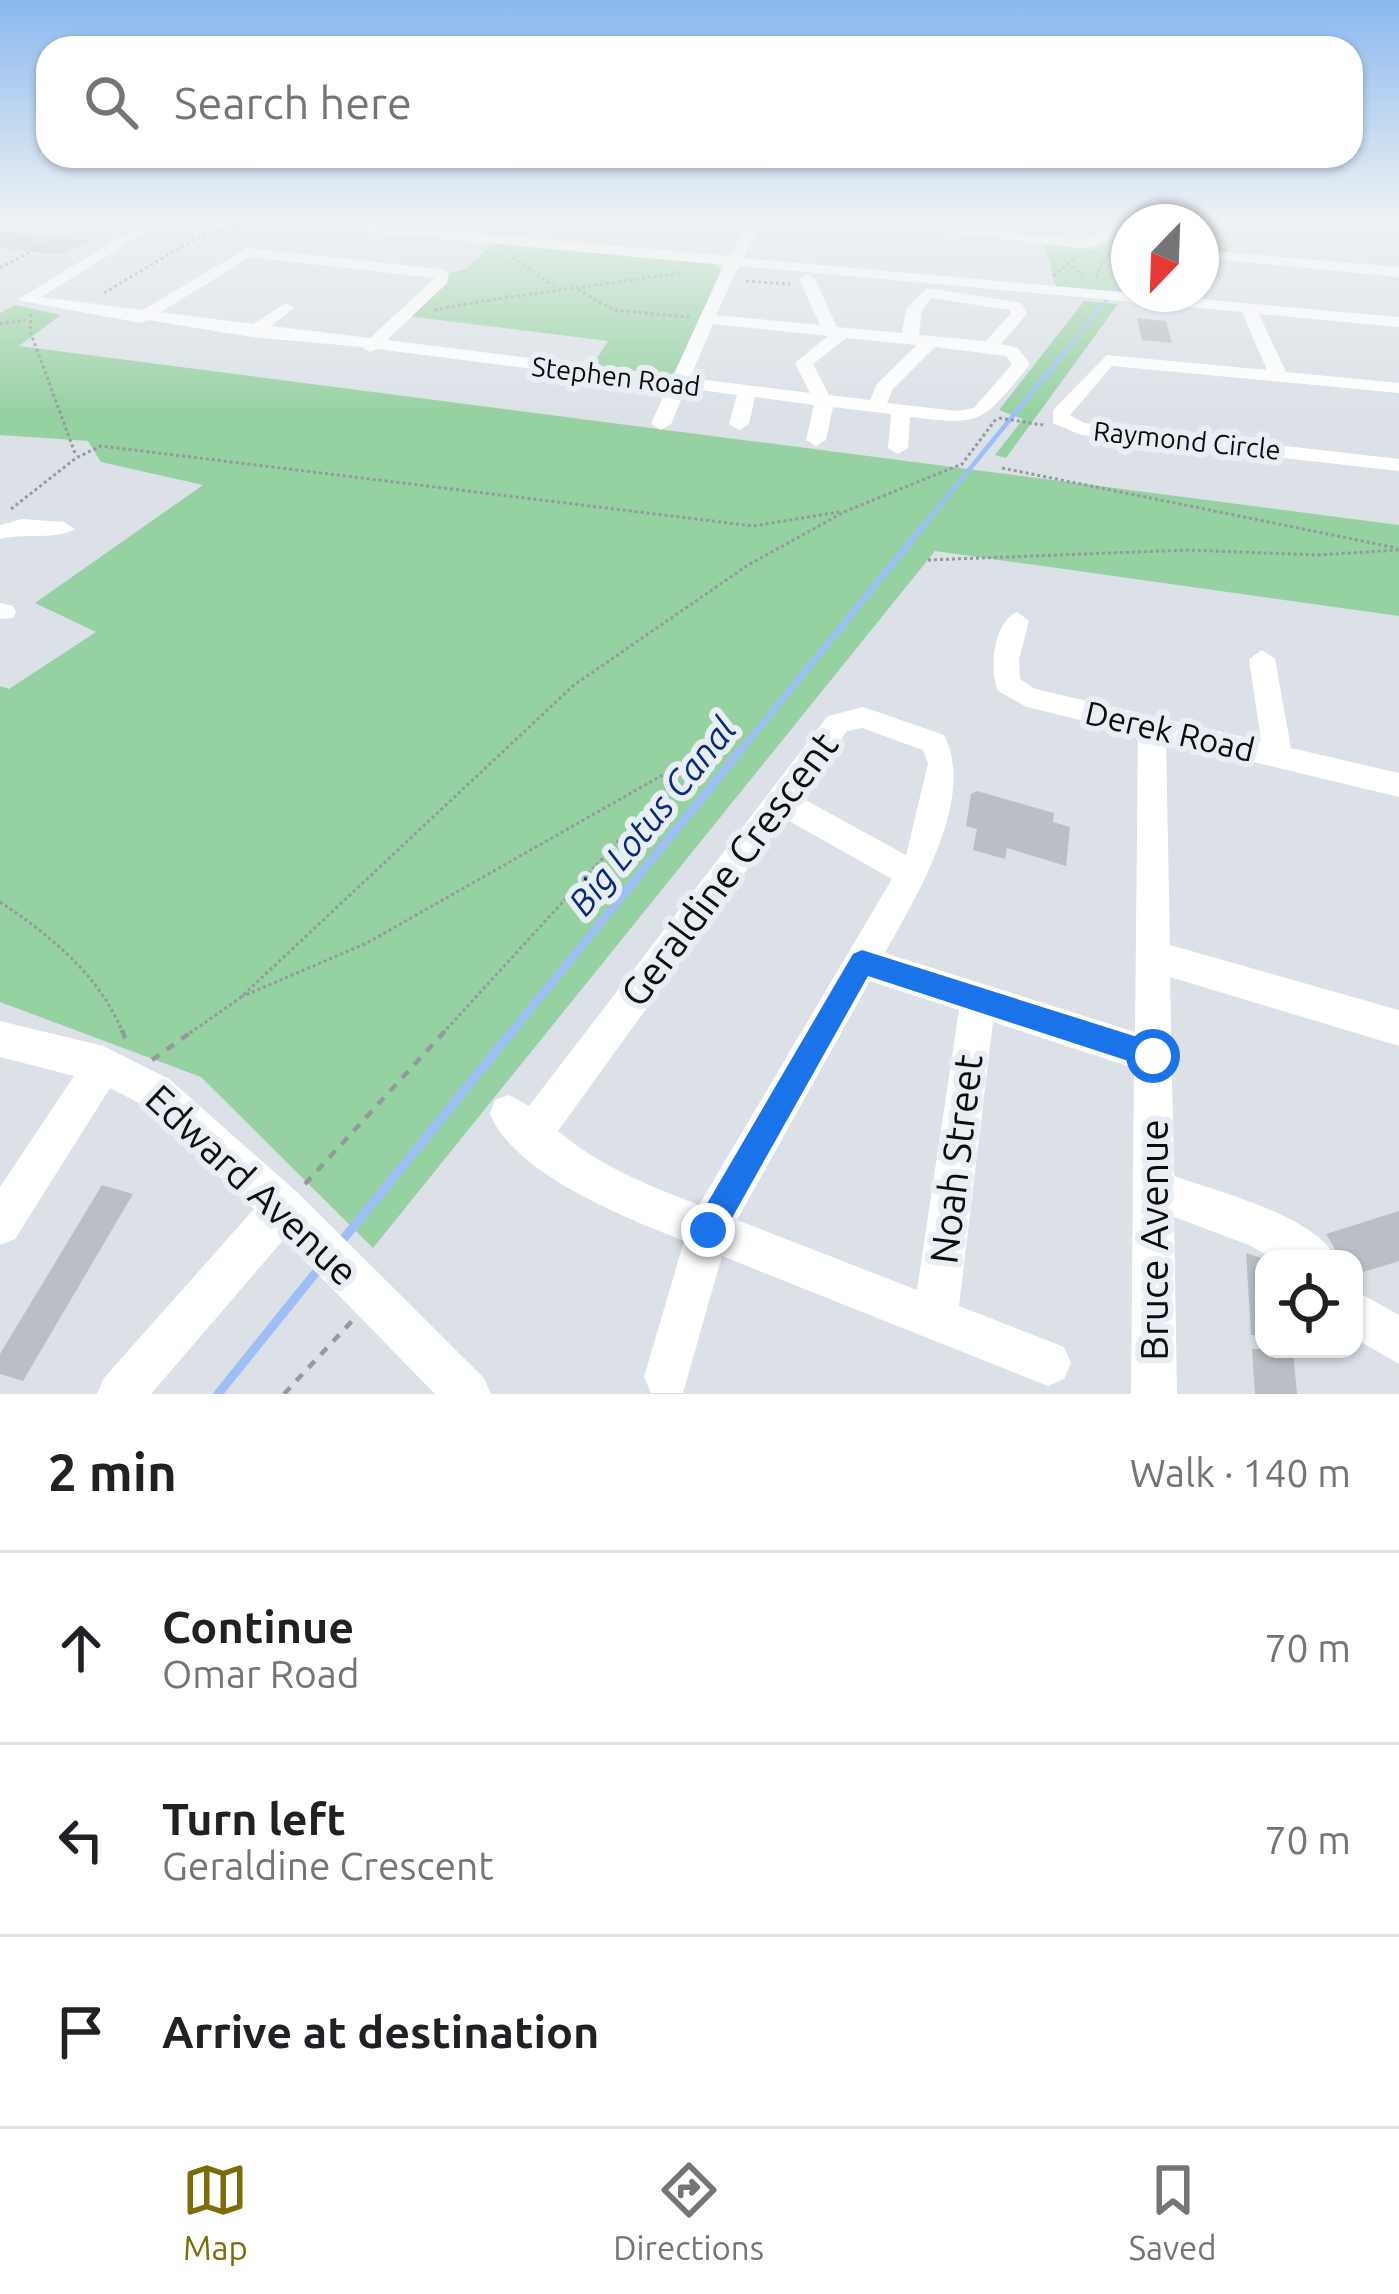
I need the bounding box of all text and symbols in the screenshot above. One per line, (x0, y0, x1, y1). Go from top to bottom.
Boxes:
search box (36, 36, 1363, 168)
icon: search (78, 69, 144, 135)
text: Search here (174, 77, 412, 128)
north arrow (1111, 204, 1219, 312)
street label: Stephen Road (530, 351, 702, 401)
street label: Raymond Circle (1092, 415, 1282, 465)
street label: Derek Road (1082, 693, 1258, 768)
water label: Big Lotus Canal (559, 709, 744, 923)
street label: Geraldine Crescent (612, 723, 846, 1014)
route start (1126, 1029, 1180, 1083)
street label: Noah Street (921, 1052, 990, 1266)
street label: Edward Avenue (138, 1076, 367, 1293)
street label: Bruce Avenue (1132, 1119, 1175, 1361)
route end (681, 1203, 735, 1257)
map controls (1255, 1250, 1363, 1358)
button: locate (1255, 1250, 1363, 1358)
text: 2 min (48, 1443, 177, 1501)
text: Walk · 140 m (1130, 1451, 1351, 1494)
text: Continue (162, 1601, 354, 1652)
icon: ahead (48, 1615, 114, 1681)
text: 70 m (1264, 1626, 1351, 1669)
text: Omar Road (162, 1652, 360, 1695)
text: Turn left (162, 1793, 346, 1844)
icon: left (48, 1807, 114, 1873)
text: 70 m (1264, 1818, 1351, 1861)
text: Geraldine Crescent (162, 1844, 494, 1887)
icon: arrive (48, 1999, 114, 2065)
text: Arrive at destination (162, 2006, 599, 2057)
tab: Map (182, 2157, 248, 2266)
tab: Directions (613, 2157, 764, 2266)
tab: Saved (1129, 2157, 1217, 2266)

